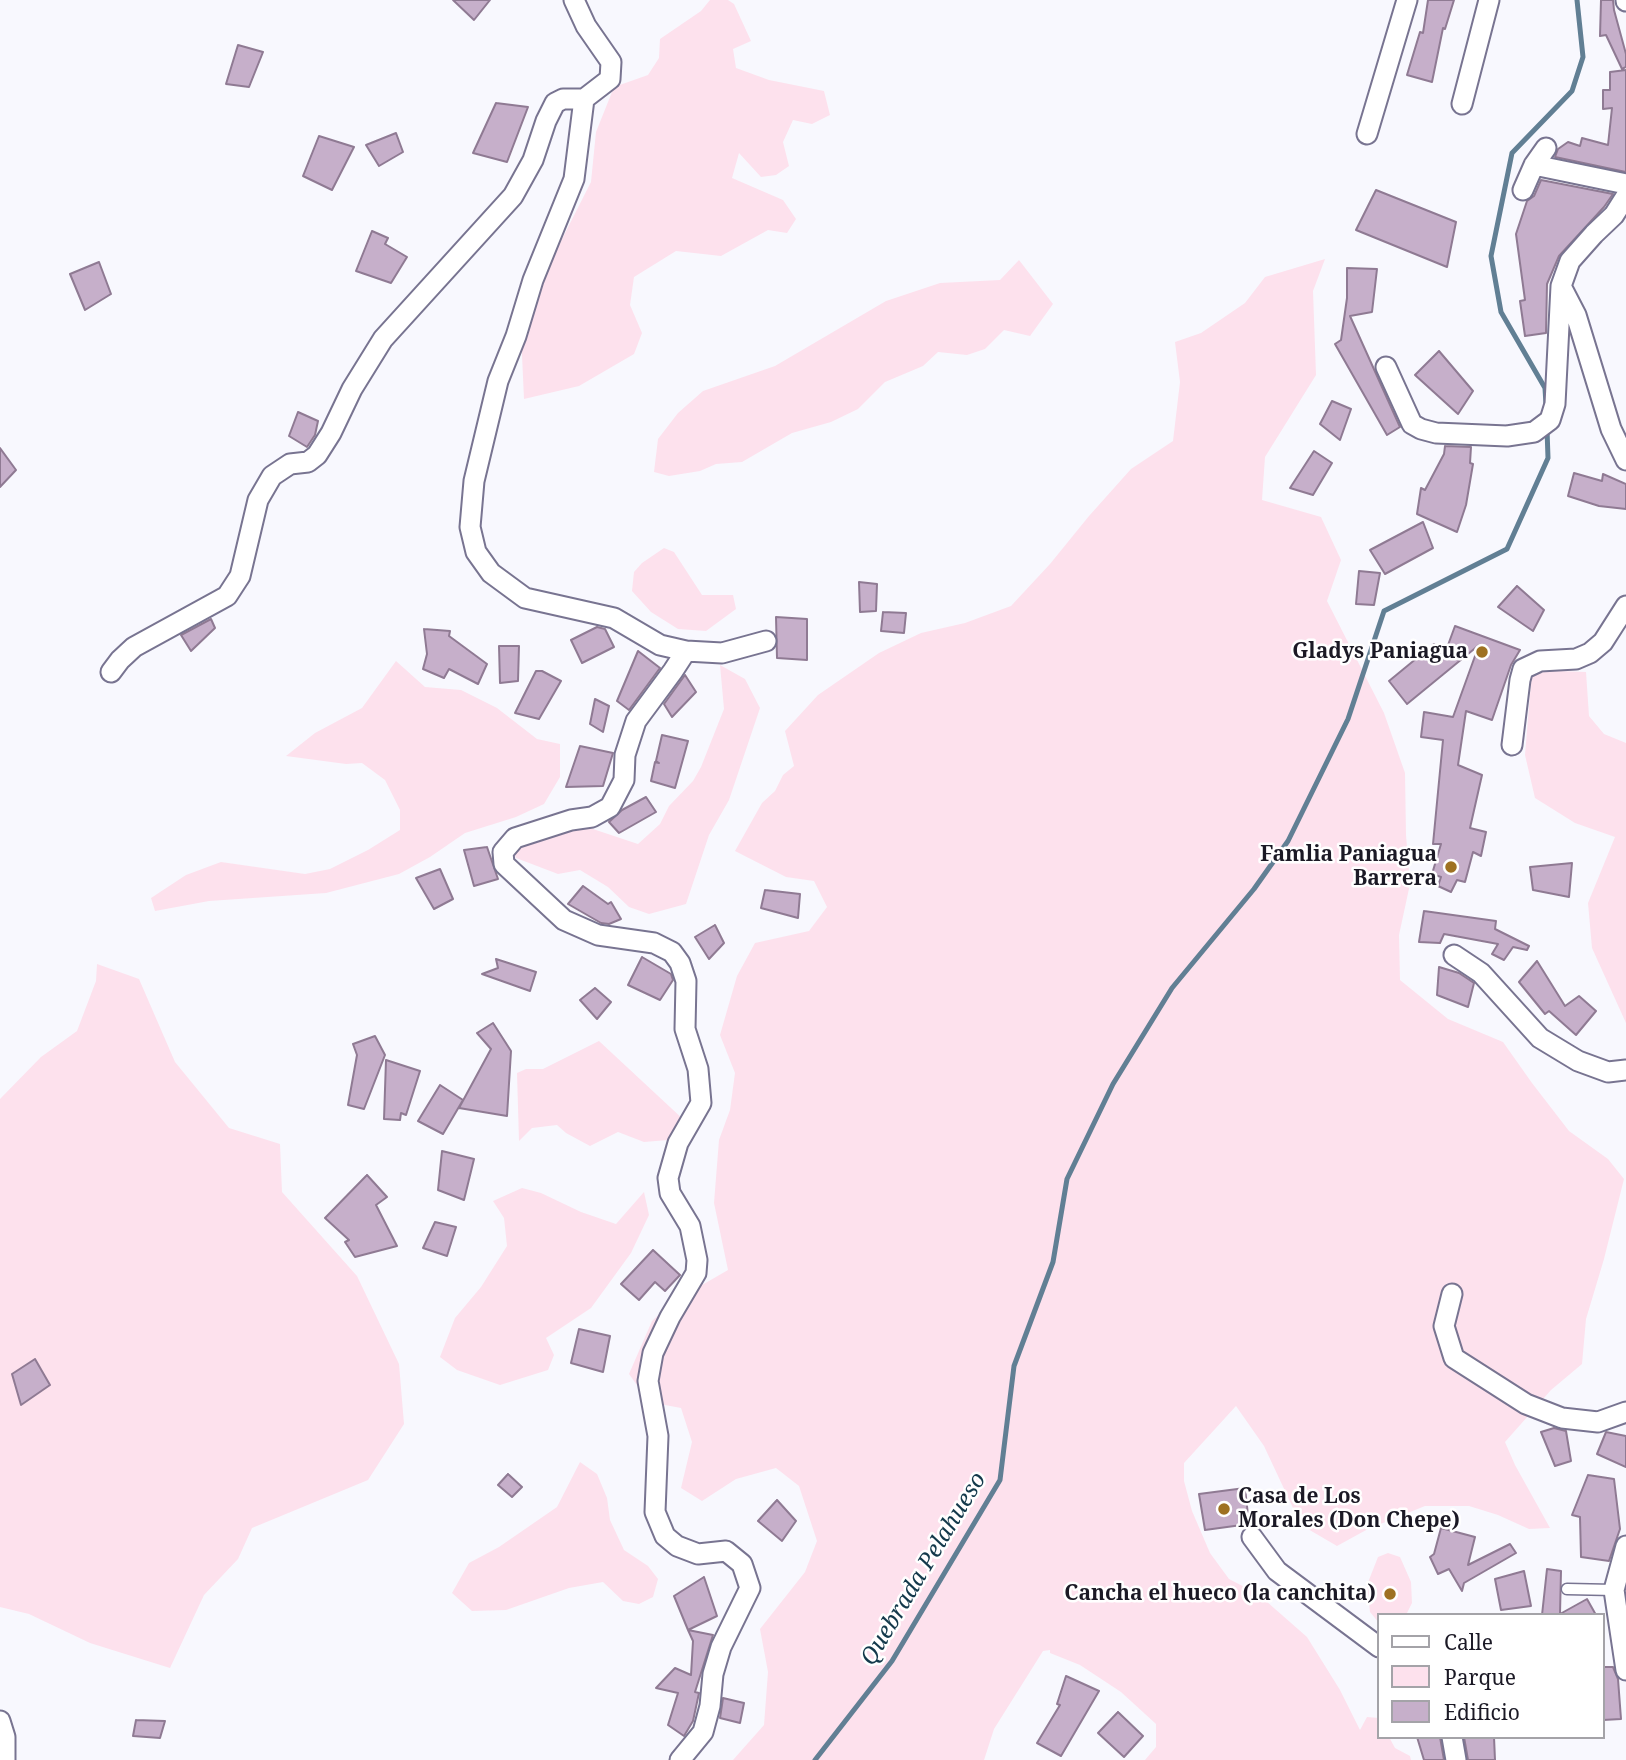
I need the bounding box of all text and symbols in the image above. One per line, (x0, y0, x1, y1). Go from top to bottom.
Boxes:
place label: Gladys Paniagua (1292, 639, 1468, 665)
marker: Gladys Paniagua (1474, 644, 1490, 660)
place label: Famlia Paniagua Barrera (1260, 842, 1437, 892)
marker: Famlia Paniagua Barrera (1443, 859, 1459, 875)
water label: Quebrada Pelahueso (856, 1468, 992, 1670)
place label: Casa de Los Morales (Don Chepe) (1238, 1484, 1460, 1534)
marker: Casa de Los Morales (Don Chepe) (1216, 1501, 1232, 1517)
place label: Cancha el hueco (la canchita) (1064, 1581, 1376, 1607)
marker: Cancha el hueco (la canchita) (1382, 1586, 1398, 1602)
legend (1378, 1613, 1605, 1739)
text: Calle (1444, 1628, 1493, 1656)
text: Parque (1444, 1663, 1516, 1691)
text: Edificio (1444, 1698, 1520, 1726)

